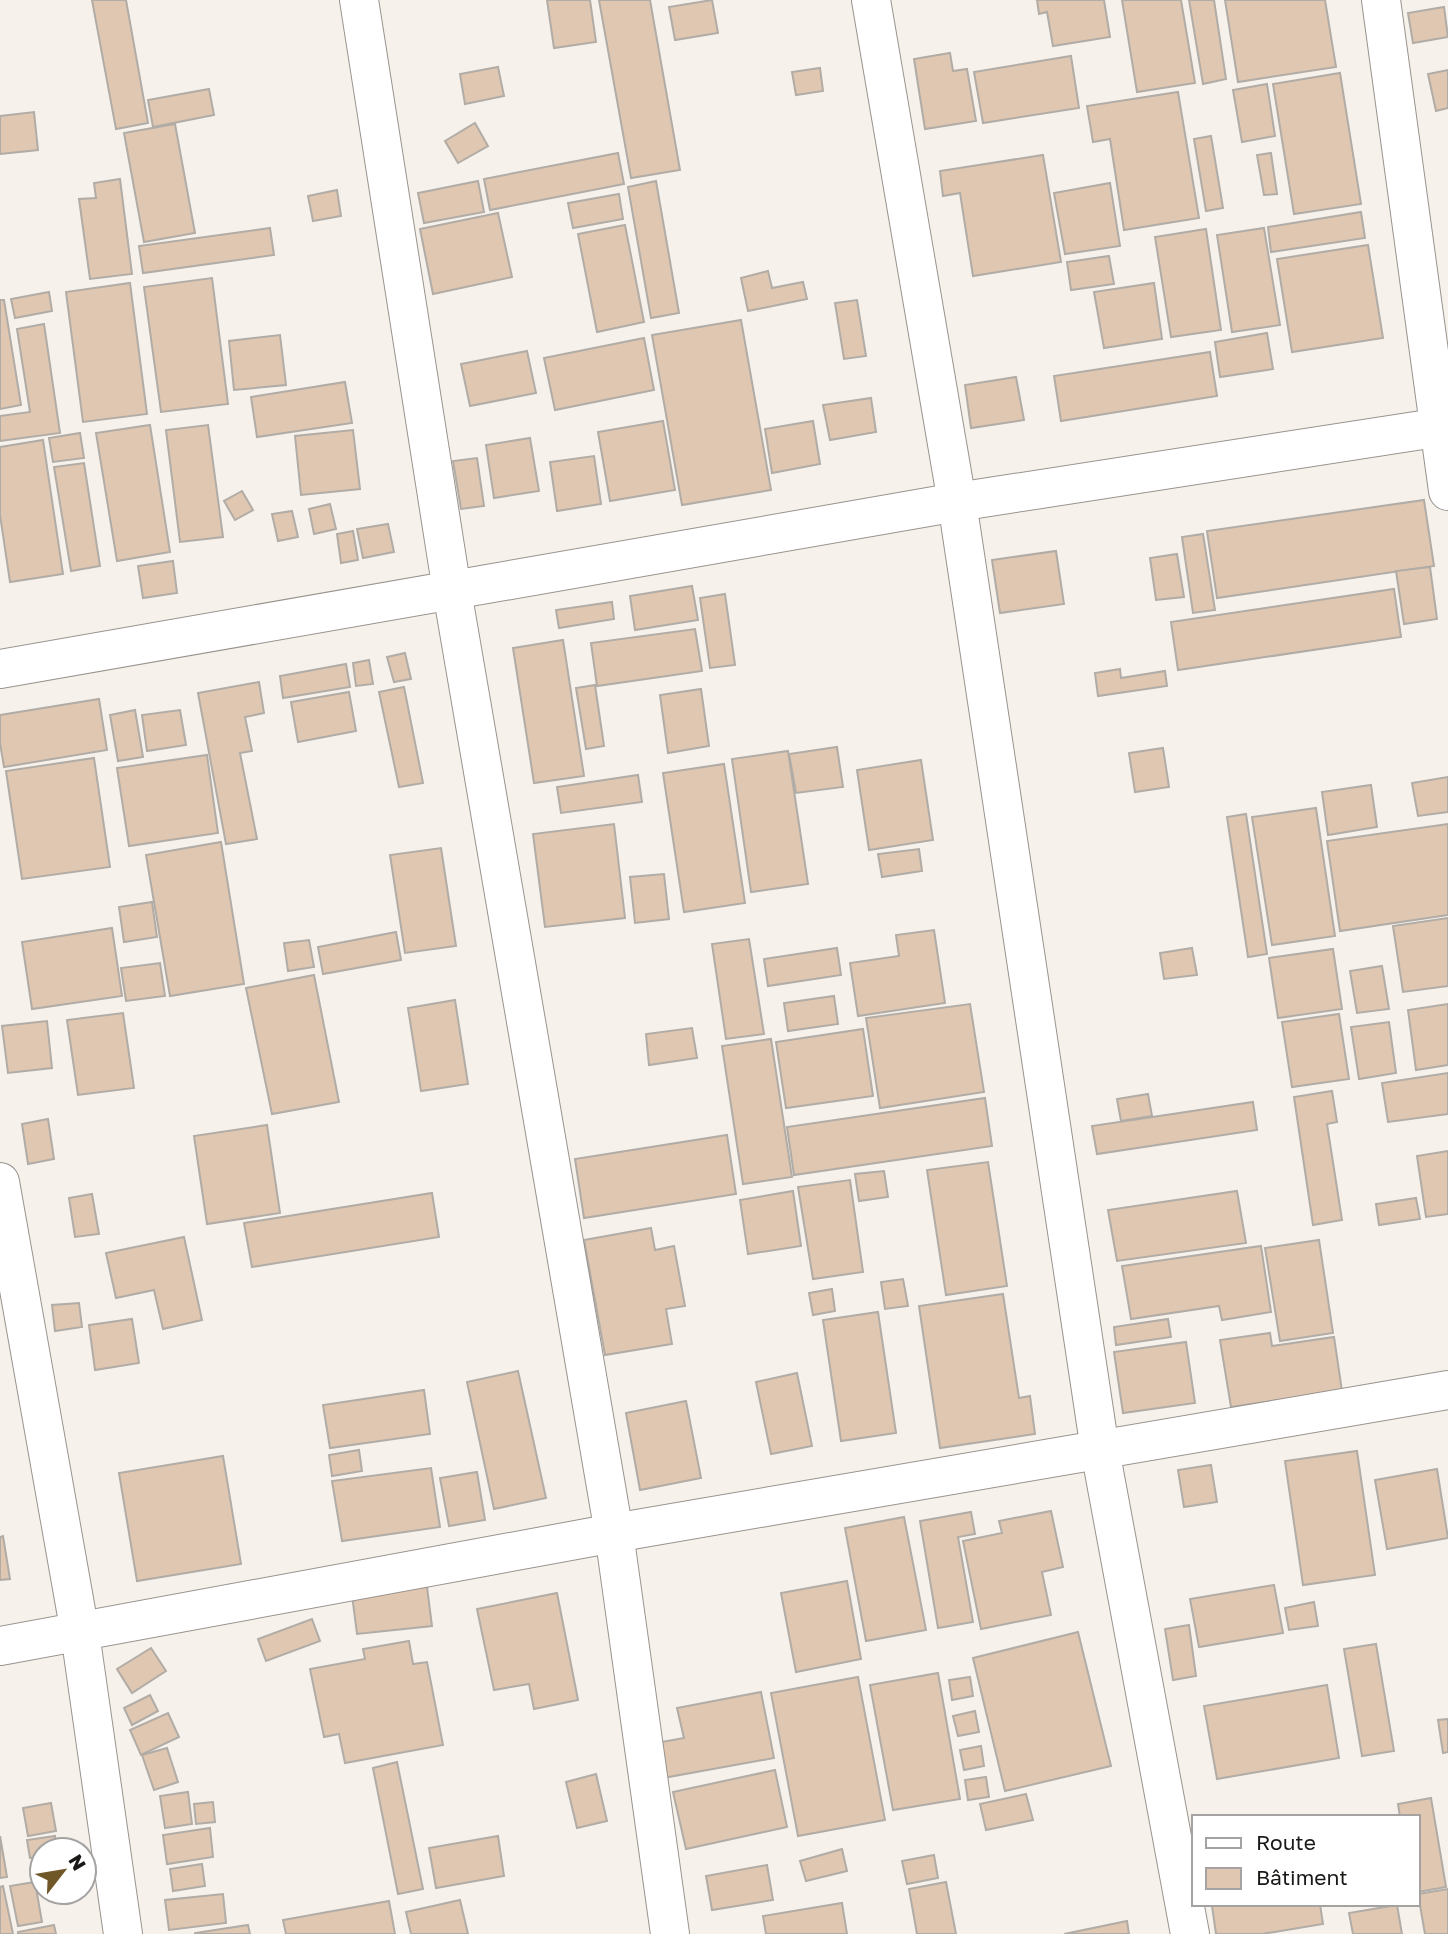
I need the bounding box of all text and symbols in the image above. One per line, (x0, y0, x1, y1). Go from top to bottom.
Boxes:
legend (1192, 1815, 1420, 1906)
text: Route (1256, 1829, 1316, 1855)
north arrow (28, 1836, 98, 1906)
text: N (64, 1850, 92, 1874)
text: Bâtiment (1256, 1864, 1348, 1890)

